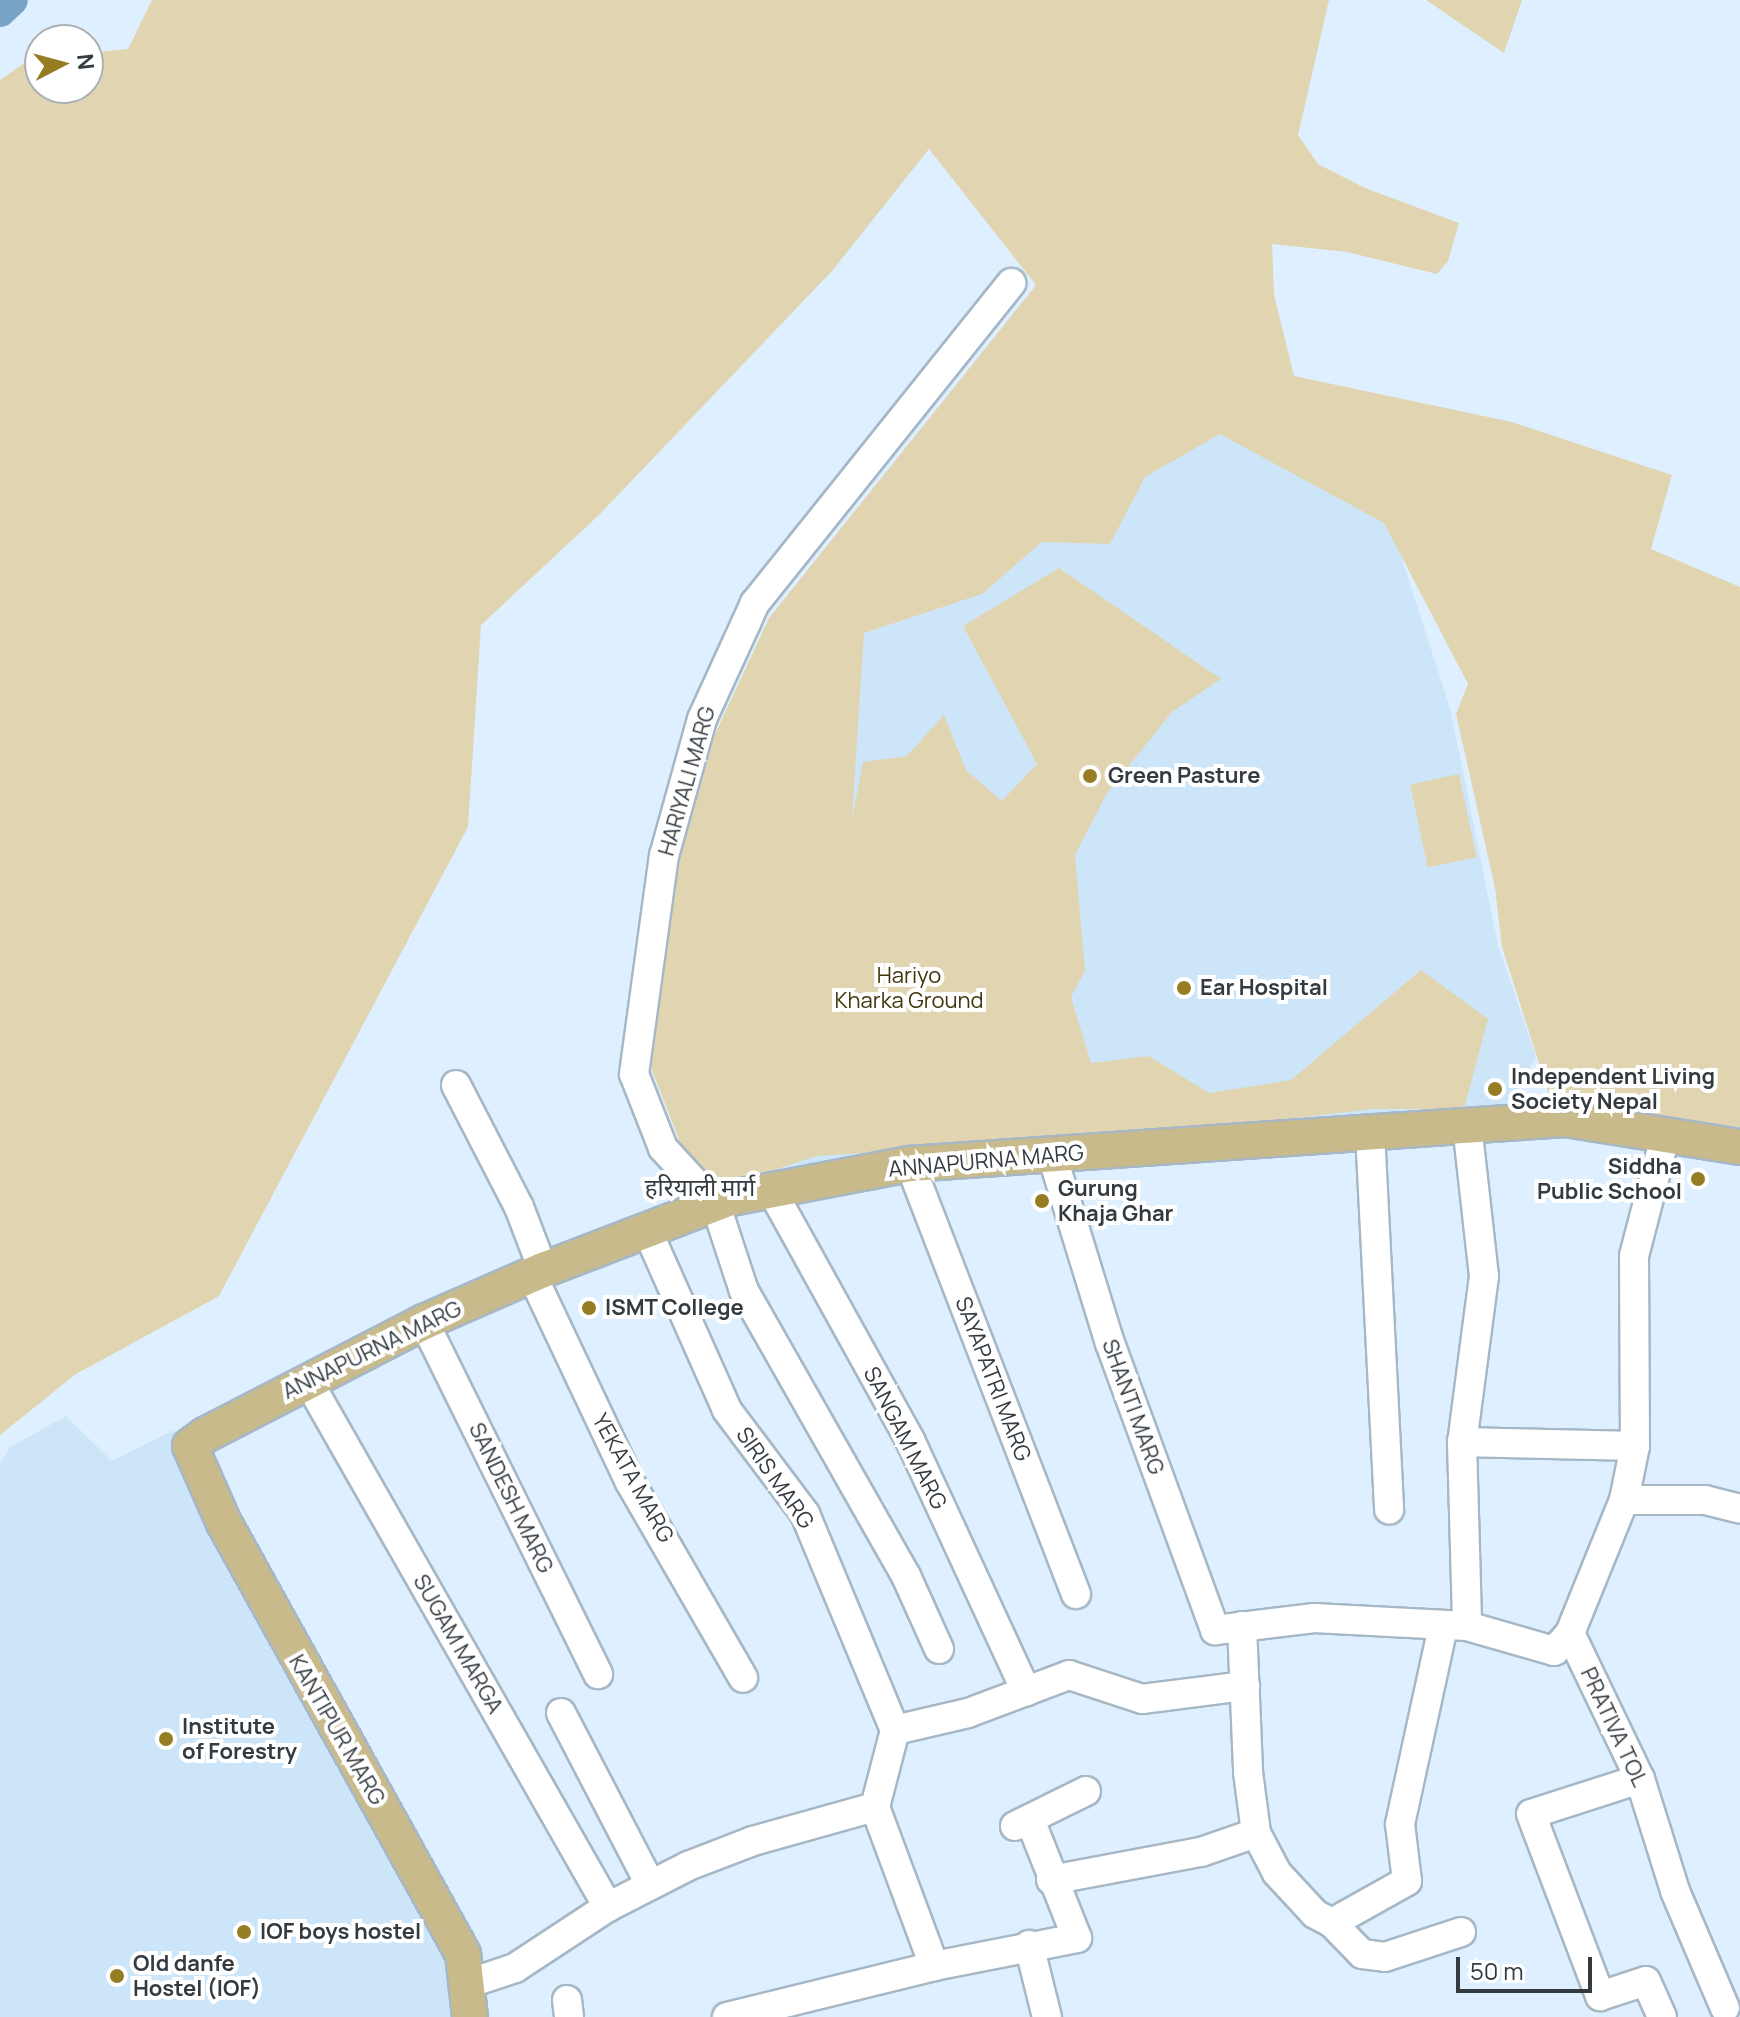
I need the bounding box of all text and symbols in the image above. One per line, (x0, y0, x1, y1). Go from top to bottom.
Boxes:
north arrow (24, 24, 104, 104)
text: N (70, 52, 102, 71)
street label: HARIYALI MARG (653, 703, 721, 859)
place label: Green Pasture (1108, 763, 1260, 789)
marker: Green Pasture (1079, 765, 1101, 787)
park label: Hariyo Kharka Ground (834, 962, 984, 1014)
place label: Ear Hospital (1200, 975, 1328, 1001)
marker: Ear Hospital (1175, 979, 1193, 997)
place label: Independent Living Society Nepal (1511, 1063, 1715, 1114)
marker: Independent Living Society Nepal (1486, 1080, 1504, 1098)
street label: ANNAPURNA MARG (887, 1139, 1085, 1183)
place label: Siddha Public School (1537, 1153, 1682, 1204)
marker: Siddha Public School (1689, 1170, 1707, 1188)
district label: हरियाली मार्ग (645, 1173, 755, 1201)
place label: Gurung Khaja Ghar (1058, 1175, 1173, 1226)
marker: Gurung Khaja Ghar (1033, 1192, 1051, 1210)
street label: SAYAPATRI MARG (950, 1293, 1036, 1465)
street label: ANNAPURNA MARG (278, 1295, 466, 1405)
place label: ISMT College (605, 1295, 744, 1321)
marker: ISMT College (580, 1299, 598, 1317)
street label: SHANTI MARG (1096, 1336, 1170, 1478)
street label: SANGAM MARG (858, 1362, 952, 1514)
street label: YEKATA MARG (587, 1409, 679, 1547)
street label: SANDESH MARG (463, 1418, 559, 1578)
street label: SIRIS MARG (730, 1422, 820, 1534)
street label: SUGAM MARGA (408, 1570, 508, 1718)
street label: KANTIPUR MARG (283, 1650, 391, 1810)
street label: PRATIVA TOL (1575, 1663, 1653, 1791)
place label: Institute of Forestry (182, 1713, 297, 1764)
marker: Institute of Forestry (157, 1730, 175, 1748)
place label: IOF boys hostel (260, 1919, 421, 1945)
marker: IOF boys hostel (235, 1923, 253, 1941)
scale bar (1460, 1941, 1596, 1991)
place label: Old danfe Hostel (IOF) (133, 1950, 261, 2002)
text: 50 m (1470, 1954, 1524, 1987)
marker: Old danfe Hostel (IOF) (108, 1967, 126, 1985)

